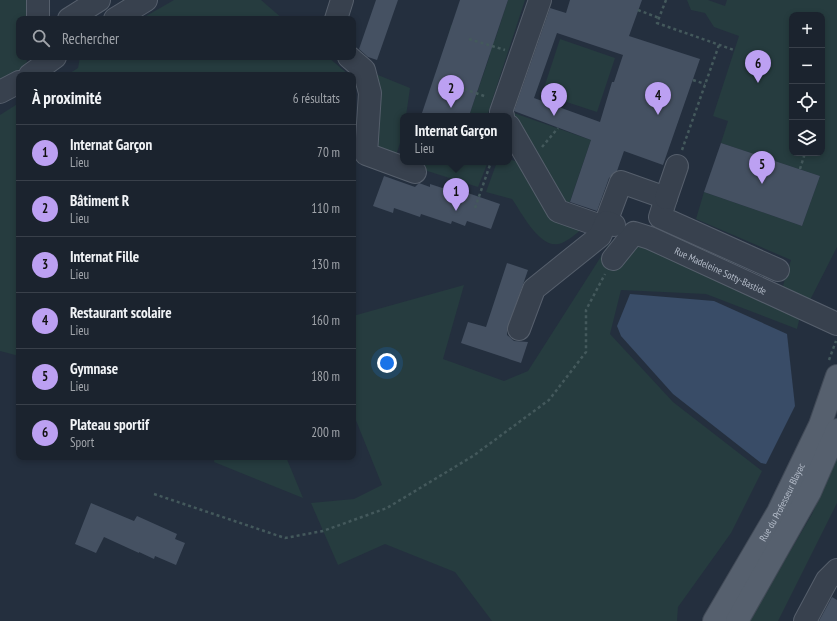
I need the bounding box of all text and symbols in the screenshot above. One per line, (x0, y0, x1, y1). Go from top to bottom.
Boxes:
map controls (789, 12, 825, 156)
button: + (789, 12, 825, 48)
search box (16, 16, 356, 60)
icon: search (30, 27, 52, 49)
text: Rechercher (62, 29, 119, 48)
button: − (789, 48, 825, 84)
pin: 6 (745, 50, 771, 83)
pin: 2 (438, 75, 464, 108)
pin: 4 (645, 82, 671, 115)
pin: 3 (541, 83, 567, 116)
button: locate (789, 84, 825, 120)
text: À proximité (32, 87, 102, 109)
text: 6 résultats (293, 90, 340, 107)
popup (400, 113, 512, 165)
button: layers (789, 120, 825, 156)
text: Internat Garçon (415, 121, 497, 140)
text: Internat Garçon (70, 135, 152, 154)
text: Lieu (415, 140, 434, 157)
text: 1 (42, 144, 48, 161)
text: 70 m (317, 144, 340, 161)
pin: 5 (749, 151, 775, 184)
text: Lieu (70, 154, 89, 171)
pin: 1 (443, 178, 469, 211)
text: Bâtiment R (70, 191, 129, 210)
text: 2 (42, 200, 48, 217)
text: 110 m (311, 200, 340, 217)
text: Lieu (70, 210, 89, 227)
street label: Rue Madeleine Sotty-Bastide (672, 244, 769, 298)
text: Internat Fille (70, 247, 139, 266)
text: 3 (42, 256, 48, 273)
text: 130 m (311, 256, 340, 273)
text: Lieu (70, 266, 89, 283)
text: Restaurant scolaire (70, 303, 172, 322)
text: 4 (42, 312, 48, 329)
text: 160 m (311, 312, 340, 329)
text: Lieu (70, 322, 89, 339)
your location (377, 353, 397, 373)
text: Gymnase (70, 359, 118, 378)
text: 5 (42, 368, 48, 385)
text: 180 m (311, 368, 340, 385)
text: Lieu (70, 378, 89, 395)
text: Plateau sportif (70, 415, 149, 434)
text: 6 (42, 424, 48, 441)
text: 200 m (311, 424, 340, 441)
text: Sport (70, 434, 94, 451)
street label: Rue du Professeur Blayac (756, 460, 808, 544)

